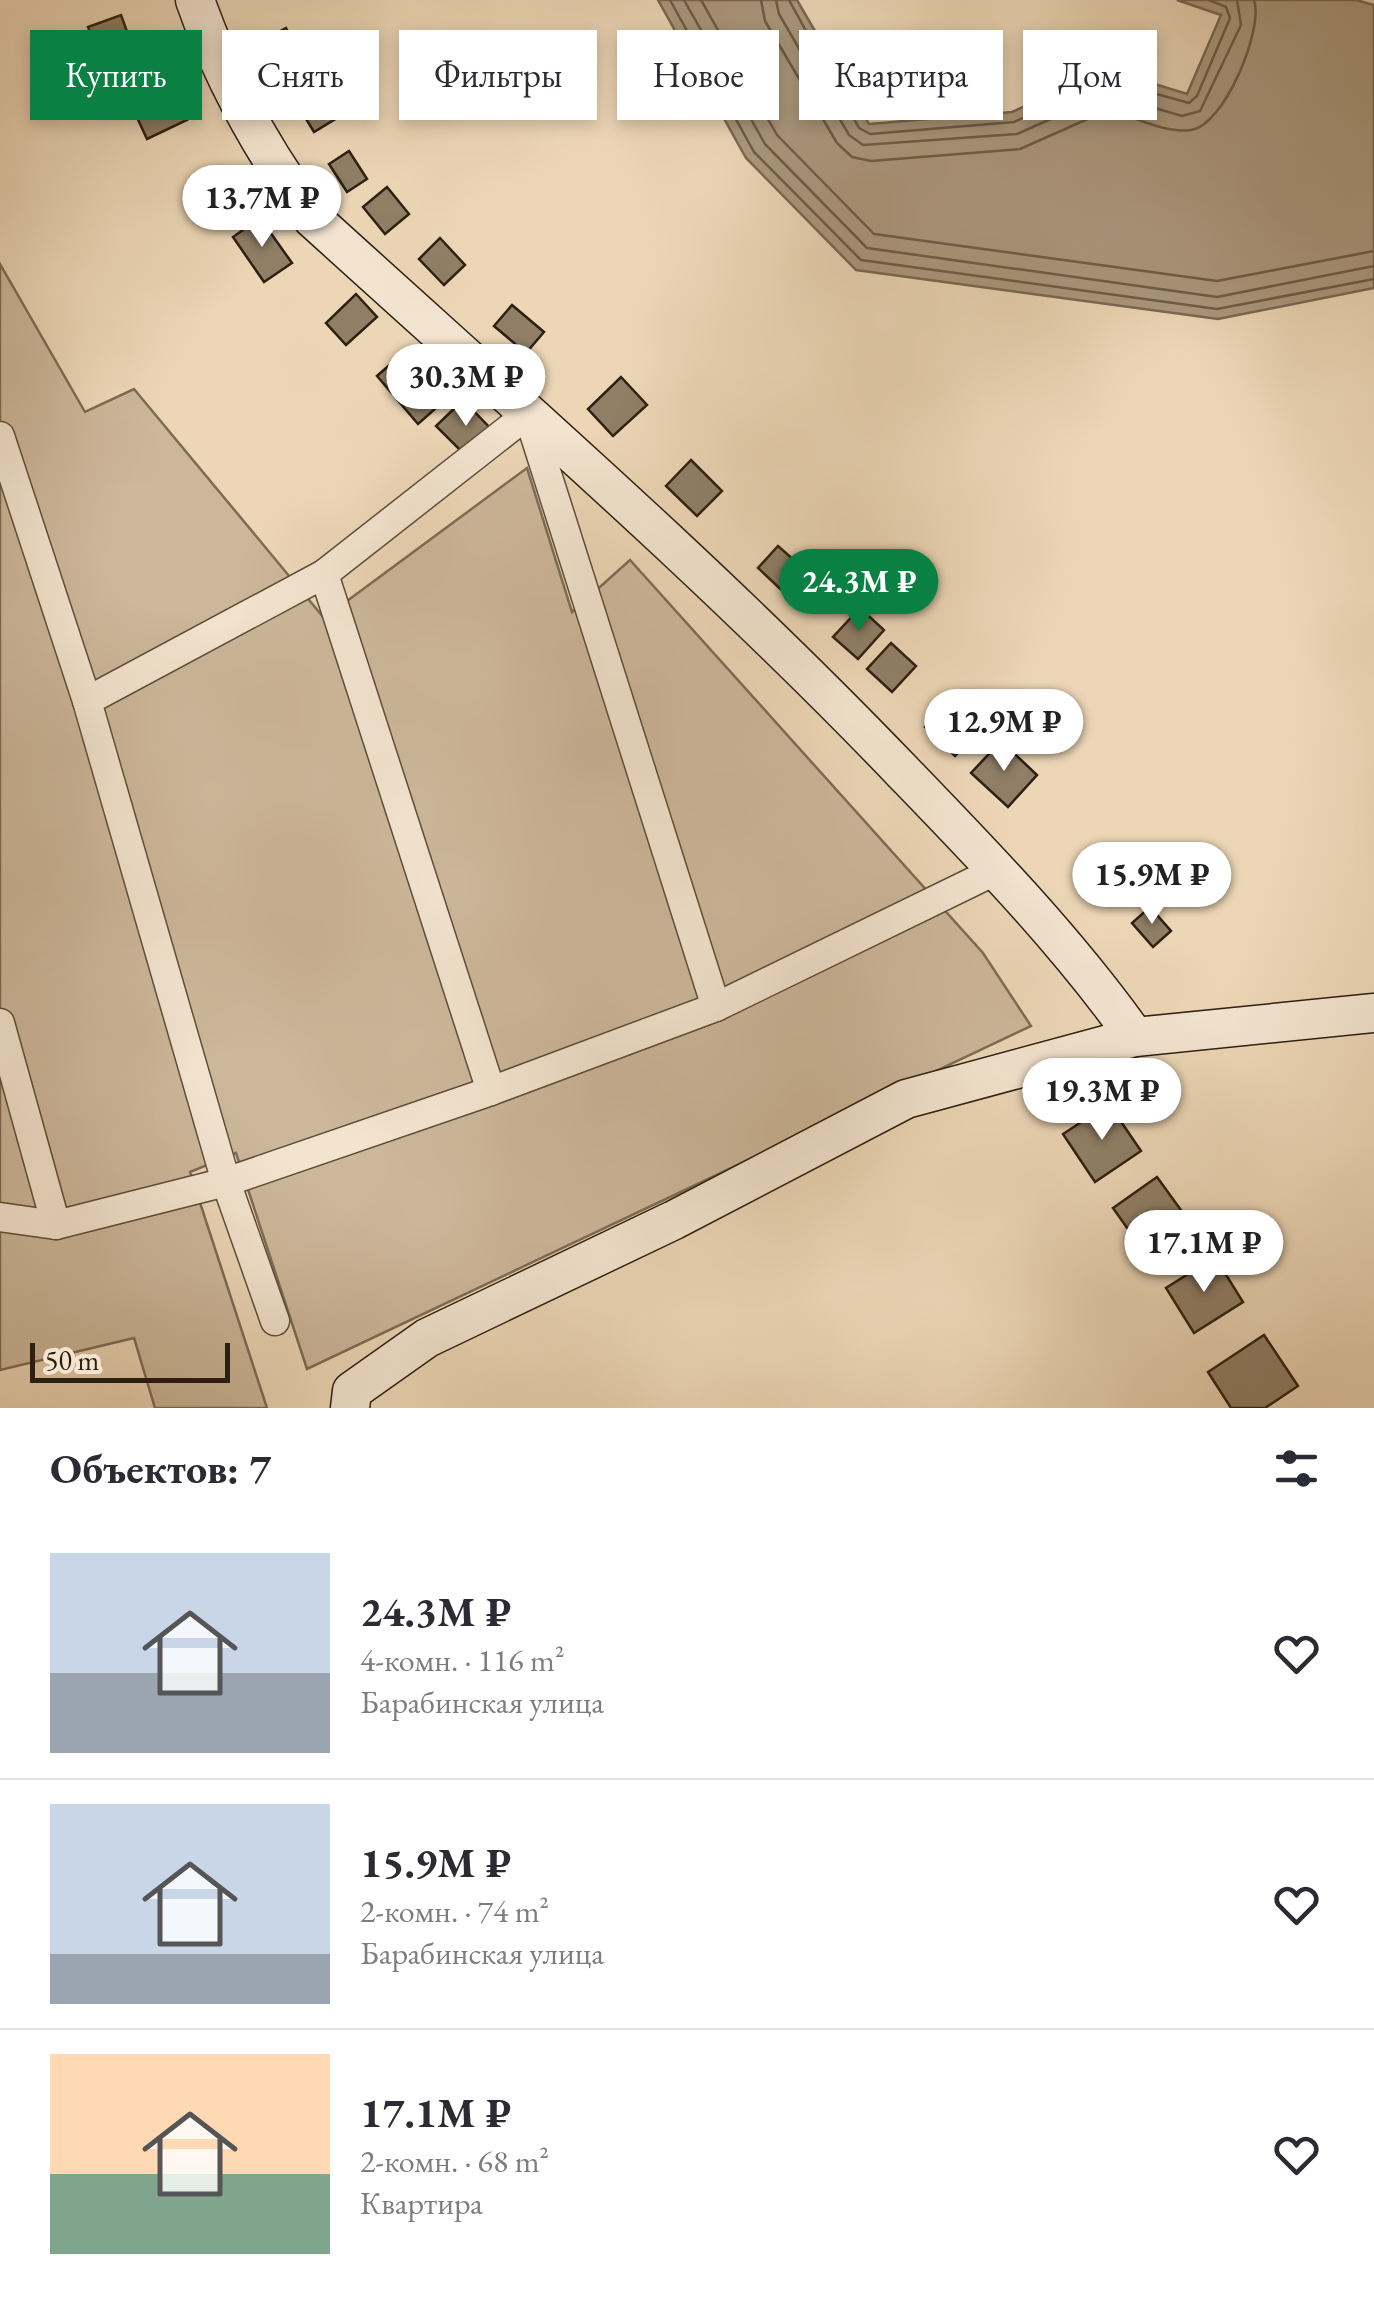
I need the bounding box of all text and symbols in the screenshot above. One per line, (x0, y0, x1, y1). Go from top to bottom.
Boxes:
chip: Купить (30, 30, 202, 120)
chip: Снять (222, 30, 379, 120)
chip: Фильтры (399, 30, 597, 120)
chip: Новое (617, 30, 779, 120)
chip: Квартира (799, 30, 1003, 120)
chip: Дом (1023, 30, 1157, 120)
pin: 13.7M ₽ (170, 165, 354, 250)
text: 13.7M ₽ (204, 176, 320, 218)
pin: 30.3M ₽ (374, 344, 558, 429)
text: 30.3M ₽ (408, 355, 524, 397)
pin: 24.3M ₽ (767, 549, 951, 634)
text: 24.3M ₽ (801, 560, 917, 602)
pin: 12.9M ₽ (912, 689, 1096, 774)
text: 12.9M ₽ (946, 700, 1062, 742)
pin: 15.9M ₽ (1060, 842, 1244, 927)
text: 15.9M ₽ (1094, 853, 1210, 895)
pin: 19.3M ₽ (1010, 1058, 1194, 1143)
text: 19.3M ₽ (1044, 1069, 1160, 1111)
pin: 17.1M ₽ (1112, 1210, 1296, 1295)
text: 17.1M ₽ (1146, 1221, 1262, 1263)
scale bar (30, 1338, 230, 1382)
text: 50 m (45, 1342, 99, 1378)
text: Объектов: 7 (50, 1441, 271, 1496)
icon: filters (1269, 1441, 1324, 1496)
text: 24.3M ₽ (360, 1584, 511, 1639)
icon: home (130, 1593, 250, 1713)
icon: heart (1269, 1626, 1324, 1681)
text: 4-комн. · 116 m² (360, 1639, 565, 1681)
text: Барабинская улица (360, 1681, 604, 1723)
text: 15.9M ₽ (360, 1835, 511, 1890)
icon: home (130, 1844, 250, 1964)
icon: heart (1269, 1877, 1324, 1932)
text: 2-комн. · 74 m² (360, 1890, 549, 1932)
text: Барабинская улица (360, 1932, 604, 1974)
text: 17.1M ₽ (360, 2085, 511, 2140)
icon: home (130, 2094, 250, 2214)
icon: heart (1269, 2127, 1324, 2182)
text: 2-комн. · 68 m² (360, 2140, 549, 2182)
text: Квартира (360, 2182, 483, 2224)

